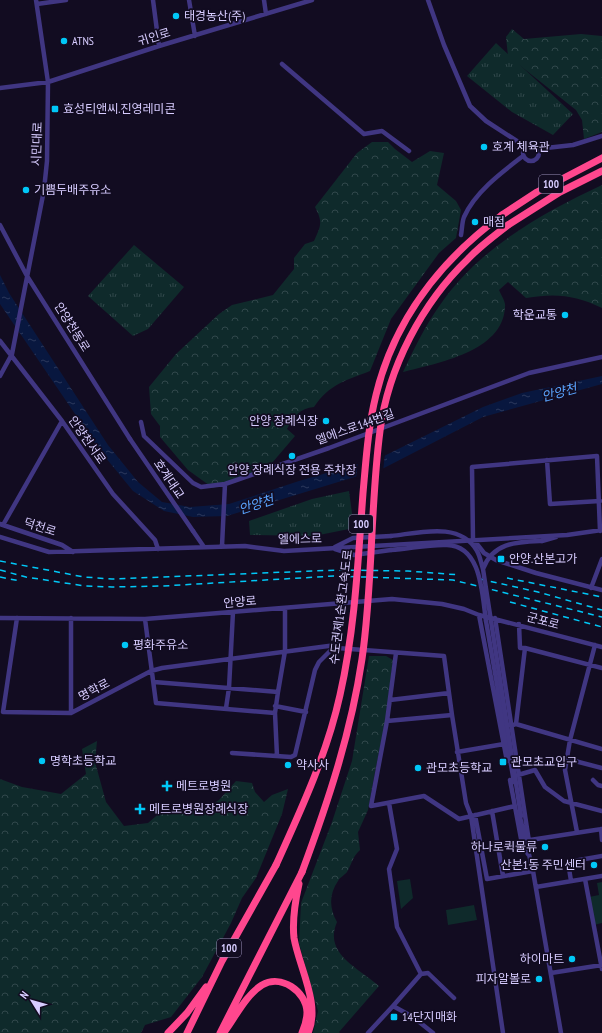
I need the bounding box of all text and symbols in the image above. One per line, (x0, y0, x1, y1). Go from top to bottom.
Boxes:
place label: 태경농산(주) (184, 8, 245, 23)
marker: 태경농산(주) (171, 11, 181, 21)
street label: 귀인로 (136, 25, 172, 49)
place label: ATNS (72, 33, 94, 48)
marker: ATNS (59, 36, 69, 46)
place label: 효성티앤씨.진영레미콘 (63, 101, 176, 116)
marker: 효성티앤씨.진영레미콘 (50, 104, 60, 114)
street label: 시민대로 (28, 122, 45, 166)
place label: 호계 체육관 (492, 139, 550, 154)
marker: 호계 체육관 (479, 142, 489, 152)
road number: 100 (539, 175, 563, 193)
place label: 기쁨두배주유소 (34, 182, 111, 197)
marker: 기쁨두배주유소 (21, 185, 31, 195)
place label: 매점 (483, 214, 505, 229)
marker: 매점 (470, 217, 480, 227)
street label: 안양천동로 (51, 299, 93, 354)
place label: 학운교통 (513, 307, 557, 322)
marker: 학운교통 (560, 310, 570, 320)
water label: 안양천 (540, 379, 580, 405)
street label: 엘에스로144번길 (314, 405, 396, 448)
street label: 안양천서로 (65, 413, 109, 467)
place label: 안양 장례식장 (249, 413, 318, 428)
marker: 안양 장례식장 (321, 416, 331, 426)
marker: 안양 장례식장 전용 주차장 (287, 451, 297, 461)
street label: 호계대교 (151, 456, 188, 501)
place label: 안양 장례식장 전용 주차장 (227, 462, 357, 477)
water label: 안양천 (236, 491, 277, 518)
street label: 덕천로 (22, 514, 58, 539)
road number: 100 (349, 515, 373, 533)
street label: 엘에스로 (278, 531, 322, 546)
street label: 수도권제1순환고속도로 (326, 549, 355, 665)
place label: 안양.산본고가 (509, 551, 577, 566)
marker: 안양.산본고가 (496, 554, 506, 564)
street label: 안양로 (223, 593, 257, 610)
street label: 군포로 (525, 609, 561, 632)
place label: 평화주유소 (133, 637, 188, 652)
marker: 평화주유소 (120, 640, 130, 650)
street label: 명학로 (76, 675, 112, 704)
place label: 명학초등학교 (50, 753, 116, 768)
place label: 관모초교입구 (511, 754, 577, 769)
marker: 명학초등학교 (37, 756, 47, 766)
place label: 약사사 (296, 757, 329, 772)
marker: 관모초교입구 (498, 757, 508, 767)
marker: 약사사 (283, 760, 293, 770)
place label: 관모초등학교 (426, 760, 492, 775)
marker: 관모초등학교 (413, 763, 423, 773)
place label: 메트로병원 (176, 778, 231, 793)
marker: 메트로병원 (161, 780, 173, 792)
place label: 메트로병원장례식장 (149, 801, 248, 816)
marker: 메트로병원장례식장 (134, 803, 146, 815)
place label: 하나로퀵물류 (471, 839, 537, 854)
marker: 하나로퀵물류 (540, 842, 550, 852)
place label: 산본1동 주민센터 (501, 857, 586, 872)
marker: 산본1동 주민센터 (589, 860, 599, 870)
road number: 100 (217, 939, 241, 957)
place label: 하이마트 (520, 951, 564, 966)
marker: 하이마트 (567, 954, 577, 964)
place label: 피자알볼로 (476, 971, 531, 986)
marker: 피자알볼로 (534, 974, 544, 984)
north arrow (12, 981, 52, 1021)
text: N (17, 988, 31, 1002)
place label: 14단지매화 (402, 1009, 457, 1024)
marker: 14단지매화 (389, 1012, 399, 1022)

